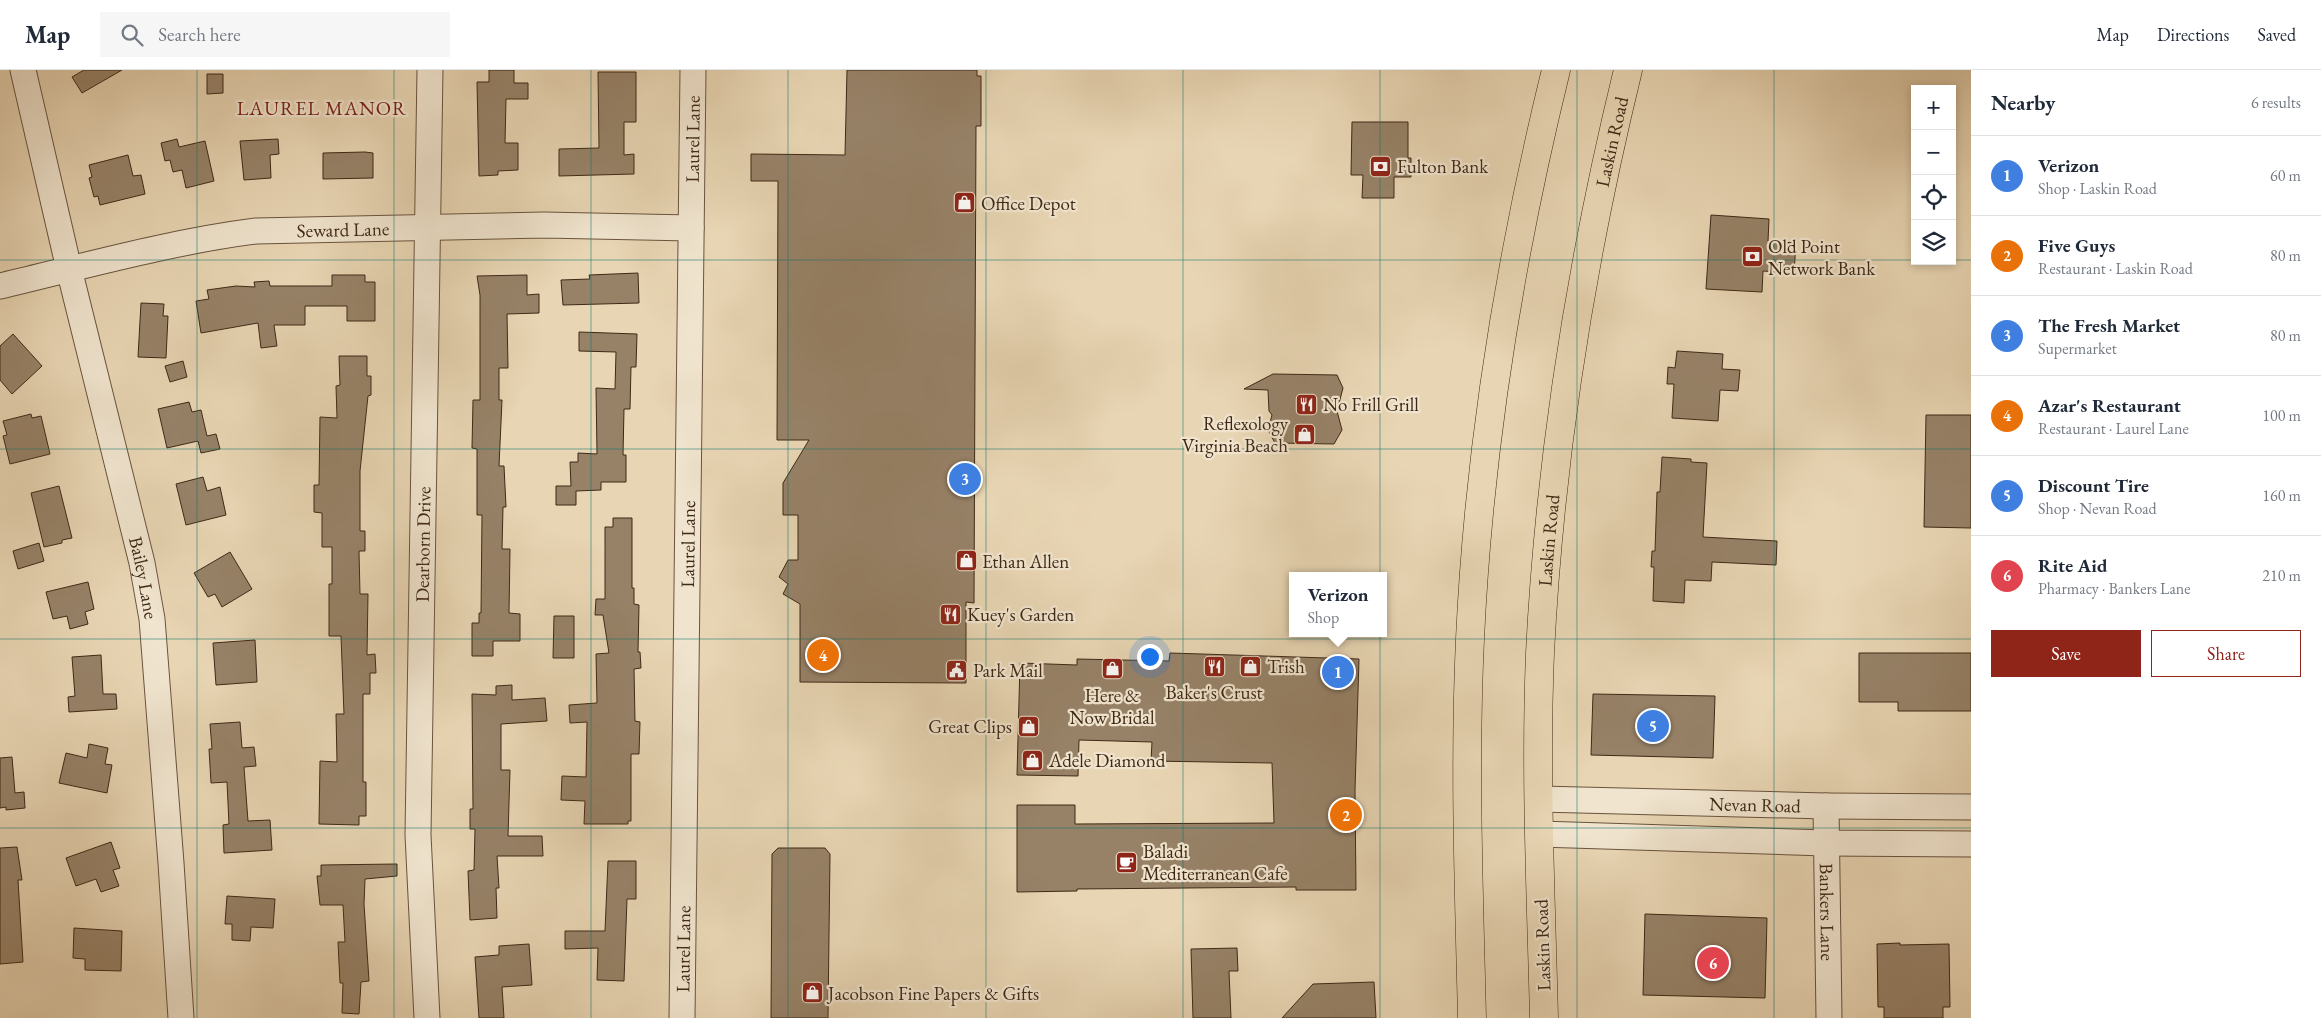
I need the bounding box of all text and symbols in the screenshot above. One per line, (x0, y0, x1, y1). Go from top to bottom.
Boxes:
search box (100, 12, 450, 57)
text: Map (25, 19, 70, 50)
icon: search (118, 21, 146, 49)
text: Search here (158, 22, 241, 47)
text: Map (2097, 23, 2129, 46)
text: Directions (2157, 23, 2229, 46)
text: Saved (2257, 23, 2296, 46)
map controls (1911, 85, 1956, 265)
button: + (1911, 85, 1956, 130)
text: Nearby (1991, 89, 2055, 116)
text: 6 results (2251, 92, 2301, 113)
street label: Laskin Road (1590, 94, 1634, 189)
district label: LAUREL MANOR (237, 95, 407, 121)
street label: Laurel Lane (680, 95, 706, 183)
button: − (1911, 130, 1956, 175)
text: Verizon (2038, 153, 2099, 178)
bank icon: Fulton Bank (1369, 154, 1393, 178)
place label: Fulton Bank (1397, 154, 1489, 179)
text: 1 (2003, 165, 2011, 186)
text: 60 m (2270, 165, 2301, 186)
button: locate (1911, 175, 1956, 220)
text: Shop · Laskin Road (2038, 178, 2157, 199)
shop icon: Office Depot (953, 191, 977, 215)
place label: Office Depot (981, 191, 1076, 216)
street label: Seward Lane (296, 216, 390, 243)
button: layers (1911, 220, 1956, 265)
text: Five Guys (2038, 233, 2115, 258)
place label: Old Point Network Bank (1768, 234, 1876, 281)
bank icon: Old Point Network Bank (1740, 245, 1764, 269)
text: 2 (2003, 245, 2011, 266)
text: 80 m (2270, 245, 2301, 266)
text: Restaurant · Laskin Road (2038, 258, 2193, 279)
text: The Fresh Market (2038, 313, 2180, 338)
text: 3 (2003, 325, 2011, 346)
text: 80 m (2270, 325, 2301, 346)
text: Supermarket (2038, 338, 2117, 359)
restaurant icon: No Frill Grill (1295, 392, 1319, 416)
place label: No Frill Grill (1323, 392, 1419, 417)
text: Azar's Restaurant (2038, 393, 2181, 418)
text: 4 (2003, 405, 2011, 426)
text: 100 m (2262, 405, 2301, 426)
place label: Reflexology Virginia Beach (1182, 411, 1289, 458)
text: Restaurant · Laurel Lane (2038, 418, 2189, 439)
shop icon: Reflexology Virginia Beach (1292, 422, 1316, 446)
pin: 3 (949, 460, 981, 498)
text: Discount Tire (2038, 473, 2149, 498)
text: 5 (2003, 485, 2011, 506)
text: 160 m (2262, 485, 2301, 506)
street label: Dearborn Drive (410, 486, 436, 602)
street label: Laskin Road (1532, 493, 1565, 587)
text: Shop · Nevan Road (2038, 498, 2157, 519)
street label: Laurel Lane (675, 500, 701, 588)
street label: Bailey Lane (123, 534, 164, 621)
shop icon: Ethan Allen (954, 549, 978, 573)
place label: Ethan Allen (982, 549, 1069, 574)
text: Rite Aid (2038, 553, 2107, 578)
text: 6 (2003, 565, 2011, 586)
text: 210 m (2262, 565, 2301, 586)
popup (1289, 572, 1387, 637)
text: Pharmacy · Bankers Lane (2038, 578, 2191, 599)
text: Verizon (1307, 582, 1369, 607)
restaurant icon: Kuey's Garden (939, 602, 963, 626)
place label: Kuey's Garden (967, 602, 1074, 627)
text: Shop (1307, 607, 1339, 628)
button: Save (1991, 630, 2141, 677)
button: Share (2151, 630, 2301, 677)
pin: 4 (807, 636, 839, 674)
your location (1137, 644, 1163, 670)
pin: 1 (1322, 653, 1354, 691)
restaurant icon: Baker's Crust (1202, 654, 1226, 678)
shop icon: Trish (1239, 654, 1263, 678)
place label: Trish (1267, 654, 1305, 679)
shop icon: Here & Now Bridal (1100, 657, 1124, 681)
public building icon: Park Mail (945, 658, 969, 682)
place label: Park Mail (973, 658, 1043, 683)
place label: Baker's Crust (1165, 680, 1263, 705)
place label: Here & Now Bridal (1070, 683, 1155, 730)
pin: 5 (1637, 707, 1669, 745)
place label: Great Clips (928, 714, 1012, 739)
shop icon: Great Clips (1016, 714, 1040, 738)
shop icon: Adele Diamond (1021, 748, 1045, 772)
place label: Adele Diamond (1048, 748, 1166, 773)
street label: Nevan Road (1709, 791, 1801, 818)
pin: 2 (1330, 796, 1362, 834)
place label: Baladi Mediterranean Cafe (1143, 839, 1288, 886)
cafe icon: Baladi Mediterranean Cafe (1115, 850, 1139, 874)
street label: Bankers Lane (1814, 863, 1840, 961)
street label: Laskin Road (1528, 898, 1557, 991)
street label: Laurel Lane (670, 905, 696, 993)
pin: 6 (1697, 944, 1729, 982)
shop icon: Jacobson Fine Papers & Gifts (800, 981, 824, 1005)
place label: Jacobson Fine Papers & Gifts (826, 981, 1039, 1006)

